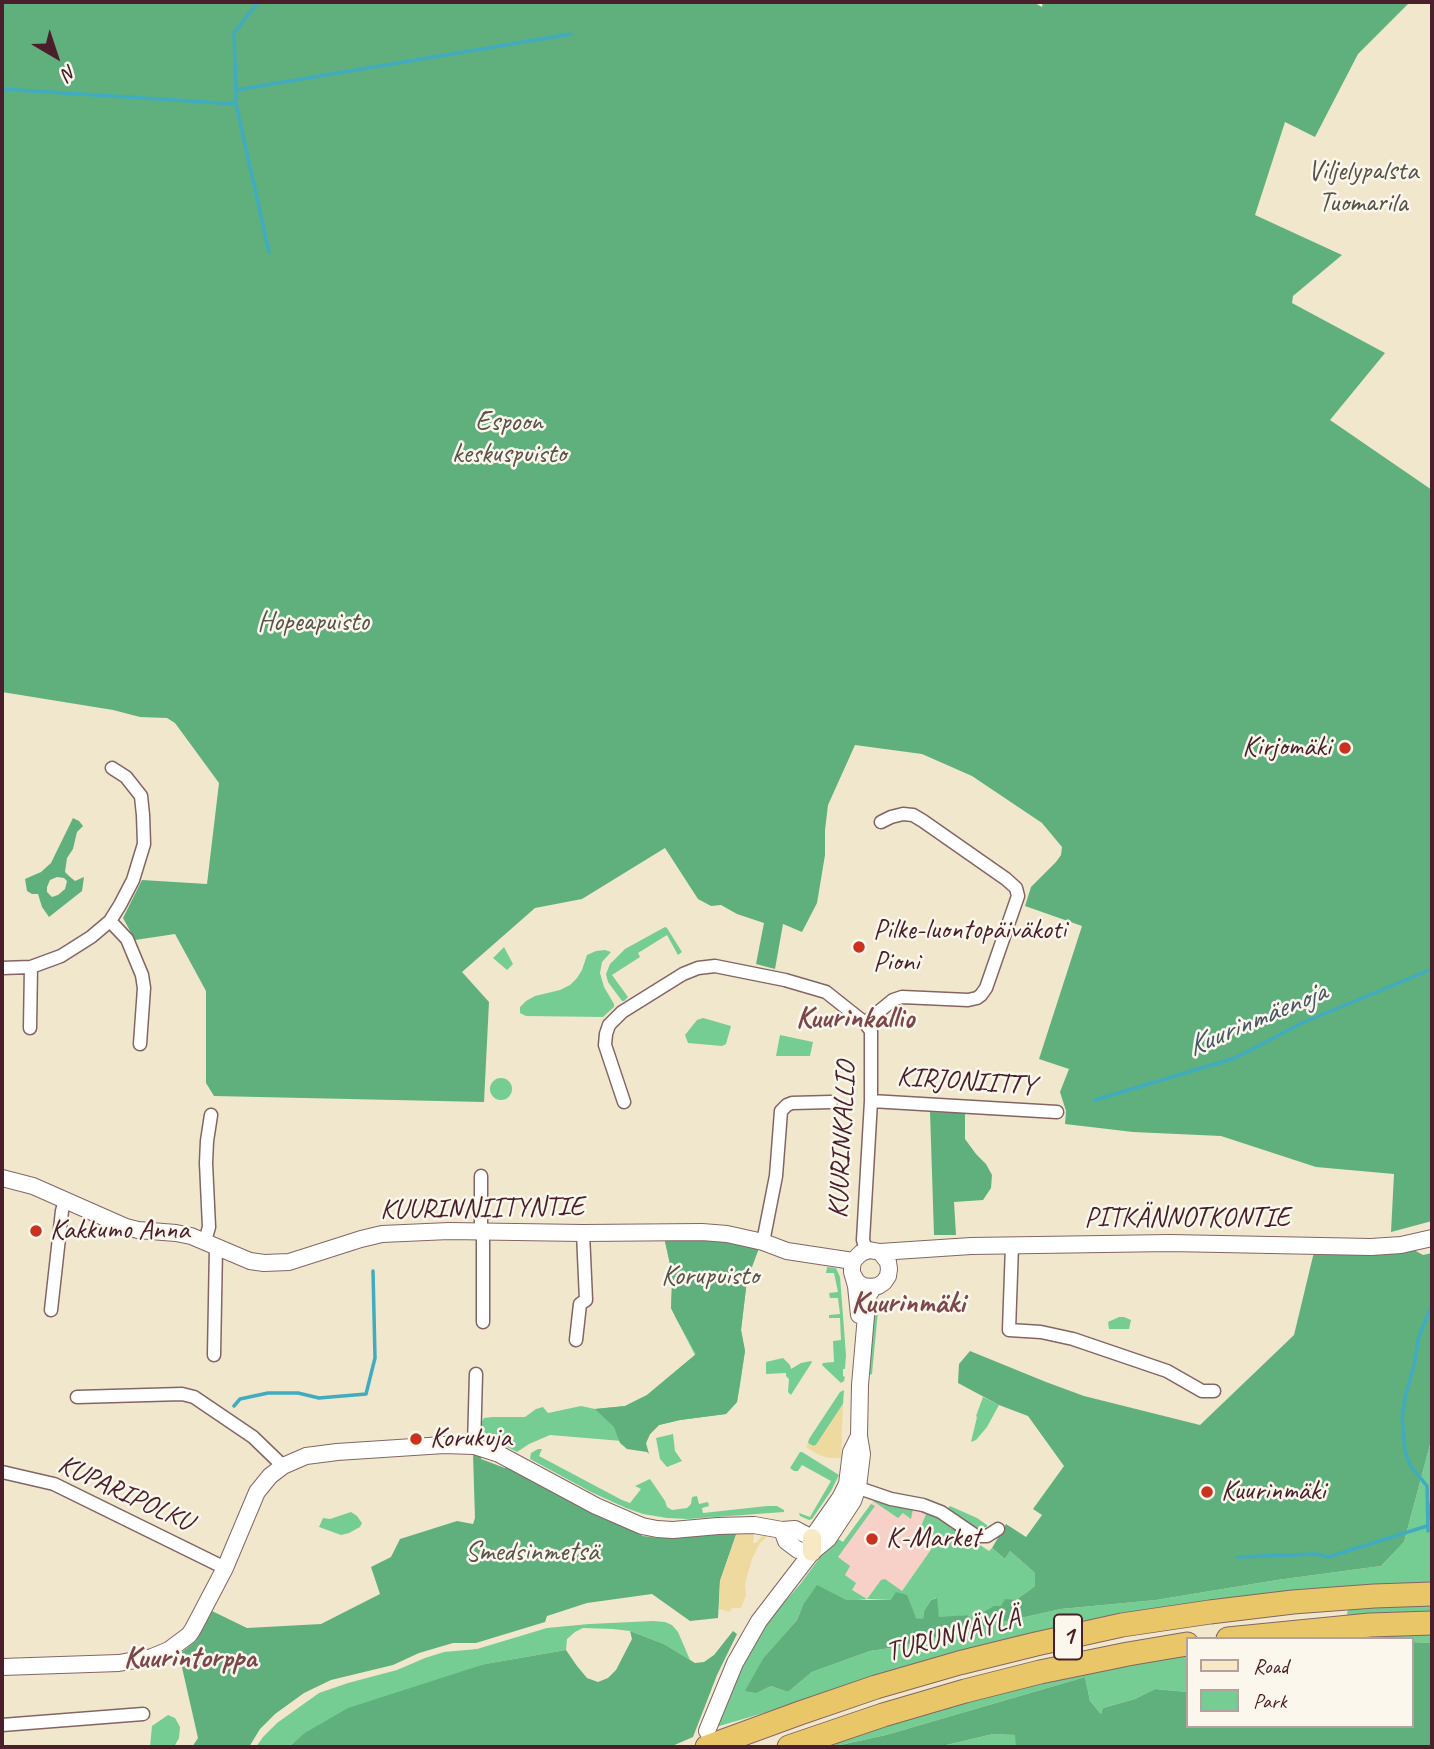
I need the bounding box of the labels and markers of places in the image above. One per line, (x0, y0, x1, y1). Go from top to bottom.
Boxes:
place label: Kirjomäki (1242, 731, 1331, 765)
marker: Kirjomäki (1337, 740, 1353, 756)
place label: Pilke-luontopäiväkoti Pioni (873, 914, 1066, 980)
marker: Pilke-luontopäiväkoti Pioni (851, 939, 867, 955)
place label: Kakkumo Anna (50, 1214, 189, 1248)
marker: Kakkumo Anna (28, 1223, 44, 1239)
place label: Korukuja (430, 1422, 511, 1456)
marker: Korukuja (408, 1431, 424, 1447)
place label: Kuurinmäki (1221, 1475, 1326, 1509)
marker: Kuurinmäki (1199, 1484, 1215, 1500)
place label: K-Market (886, 1522, 980, 1556)
marker: K-Market (864, 1531, 880, 1547)

